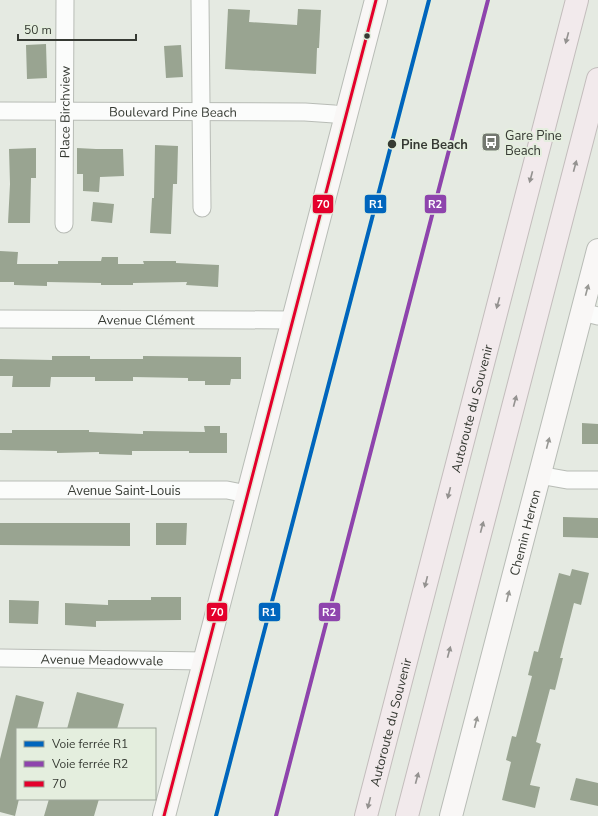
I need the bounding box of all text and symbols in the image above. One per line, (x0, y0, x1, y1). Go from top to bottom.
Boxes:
scale bar (18, 16, 136, 42)
text: 50 m (24, 22, 52, 38)
unlabelled marker (362, 31, 372, 41)
one-way arrow (564, 32, 570, 44)
street label: Place Birchview (56, 66, 75, 158)
street label: Boulevard Pine Beach (109, 103, 237, 122)
place label: Gare Pine Beach (505, 127, 562, 160)
bus stop icon: Gare Pine Beach (480, 131, 502, 153)
place label: Pine Beach (401, 136, 468, 154)
marker: Pine Beach (386, 138, 398, 150)
one-way arrow (573, 160, 579, 172)
one-way arrow (528, 171, 534, 183)
line badge: 70 (312, 194, 334, 214)
line badge: R1 (364, 194, 387, 214)
line badge: R2 (424, 194, 447, 214)
text: 70 (316, 197, 330, 212)
text: R1 (369, 197, 383, 212)
text: R2 (428, 197, 442, 212)
one-way arrow (585, 284, 591, 296)
one-way arrow (495, 297, 501, 309)
street label: Avenue Clément (97, 311, 195, 330)
street label: Autoroute du Souvenir (447, 342, 498, 475)
one-way arrow (512, 395, 518, 407)
one-way arrow (545, 437, 551, 449)
street label: Avenue Saint-Louis (67, 482, 181, 500)
street label: Chemin Herron (506, 487, 545, 578)
one-way arrow (446, 488, 452, 500)
one-way arrow (479, 520, 485, 532)
one-way arrow (423, 576, 429, 588)
one-way arrow (505, 590, 511, 602)
line badge: 70 (206, 602, 228, 622)
line badge: R1 (258, 602, 281, 622)
line badge: R2 (318, 602, 341, 622)
text: 70 (210, 605, 224, 620)
text: R1 (262, 605, 276, 620)
text: R2 (322, 605, 336, 620)
one-way arrow (447, 646, 453, 659)
street label: Avenue Meadowvale (41, 651, 164, 670)
street label: Autoroute du Souvenir (366, 656, 417, 788)
one-way arrow (473, 716, 479, 728)
legend (16, 728, 156, 800)
text: Voie ferrée R1 (51, 736, 128, 752)
text: Voie ferrée R2 (51, 756, 128, 772)
one-way arrow (414, 772, 420, 784)
text: 70 (52, 776, 66, 792)
one-way arrow (366, 797, 372, 809)

